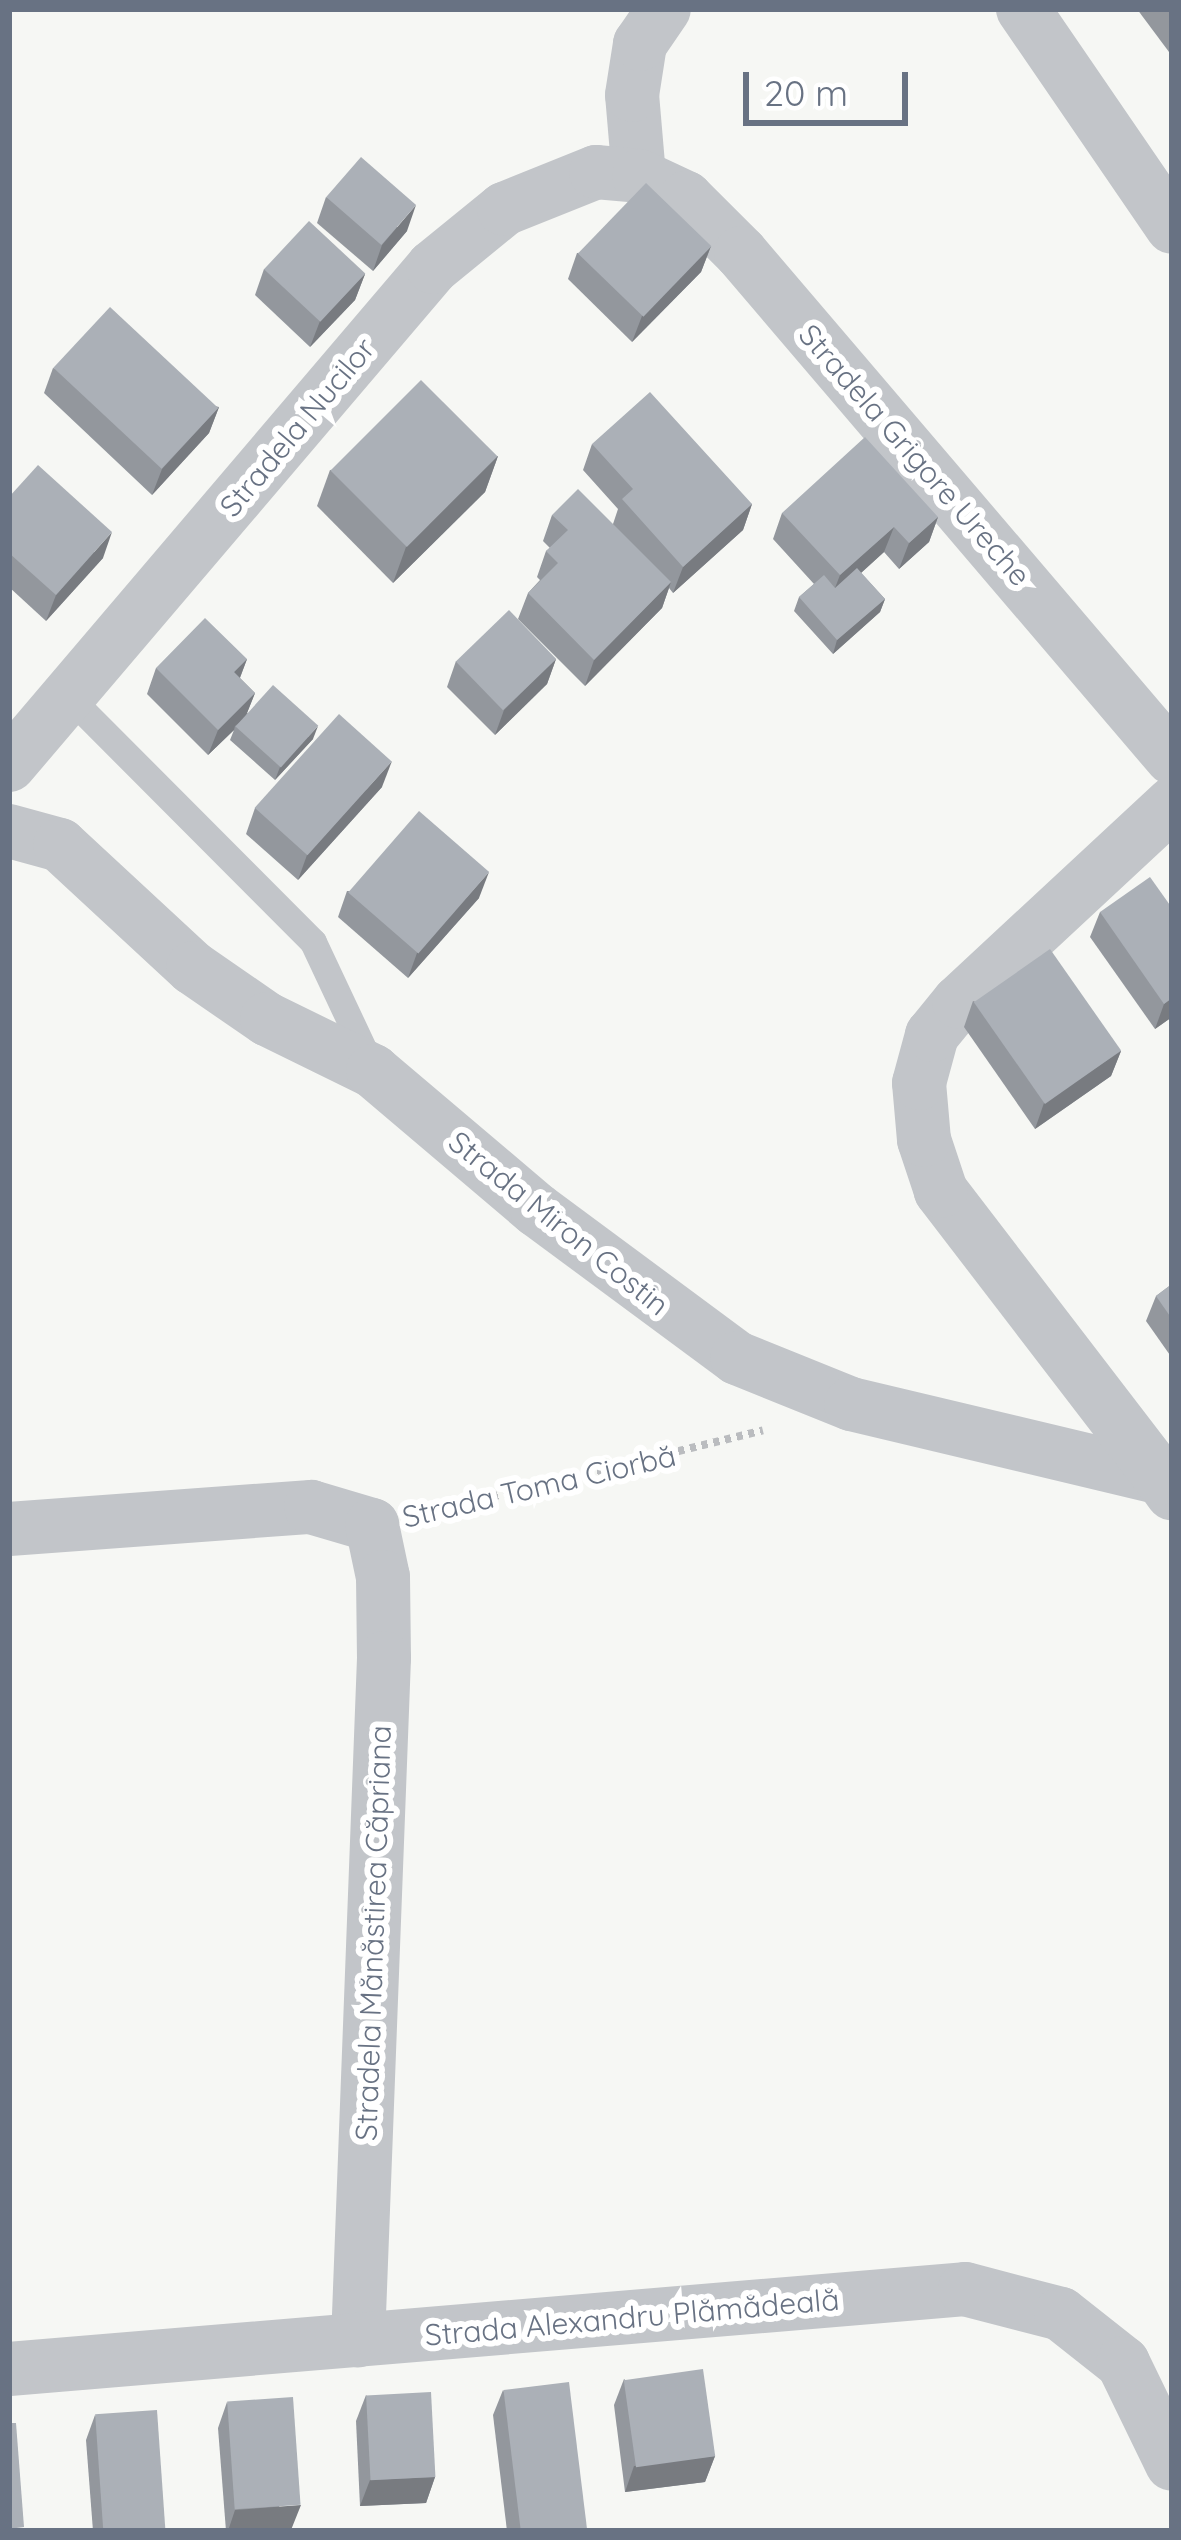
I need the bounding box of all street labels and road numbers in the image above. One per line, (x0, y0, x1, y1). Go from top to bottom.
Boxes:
street label: Stradela Grigore Ureche (792, 317, 1038, 593)
street label: Stradela Nucilor (212, 330, 382, 524)
street label: Strada Miron Costin (442, 1123, 676, 1323)
street label: Strada Toma Ciorbă (399, 1437, 679, 1535)
street label: Stradela Mănăstirea Căpriana (348, 1725, 398, 2141)
street label: Strada Alexandru Plămădeală (423, 2281, 841, 2353)

